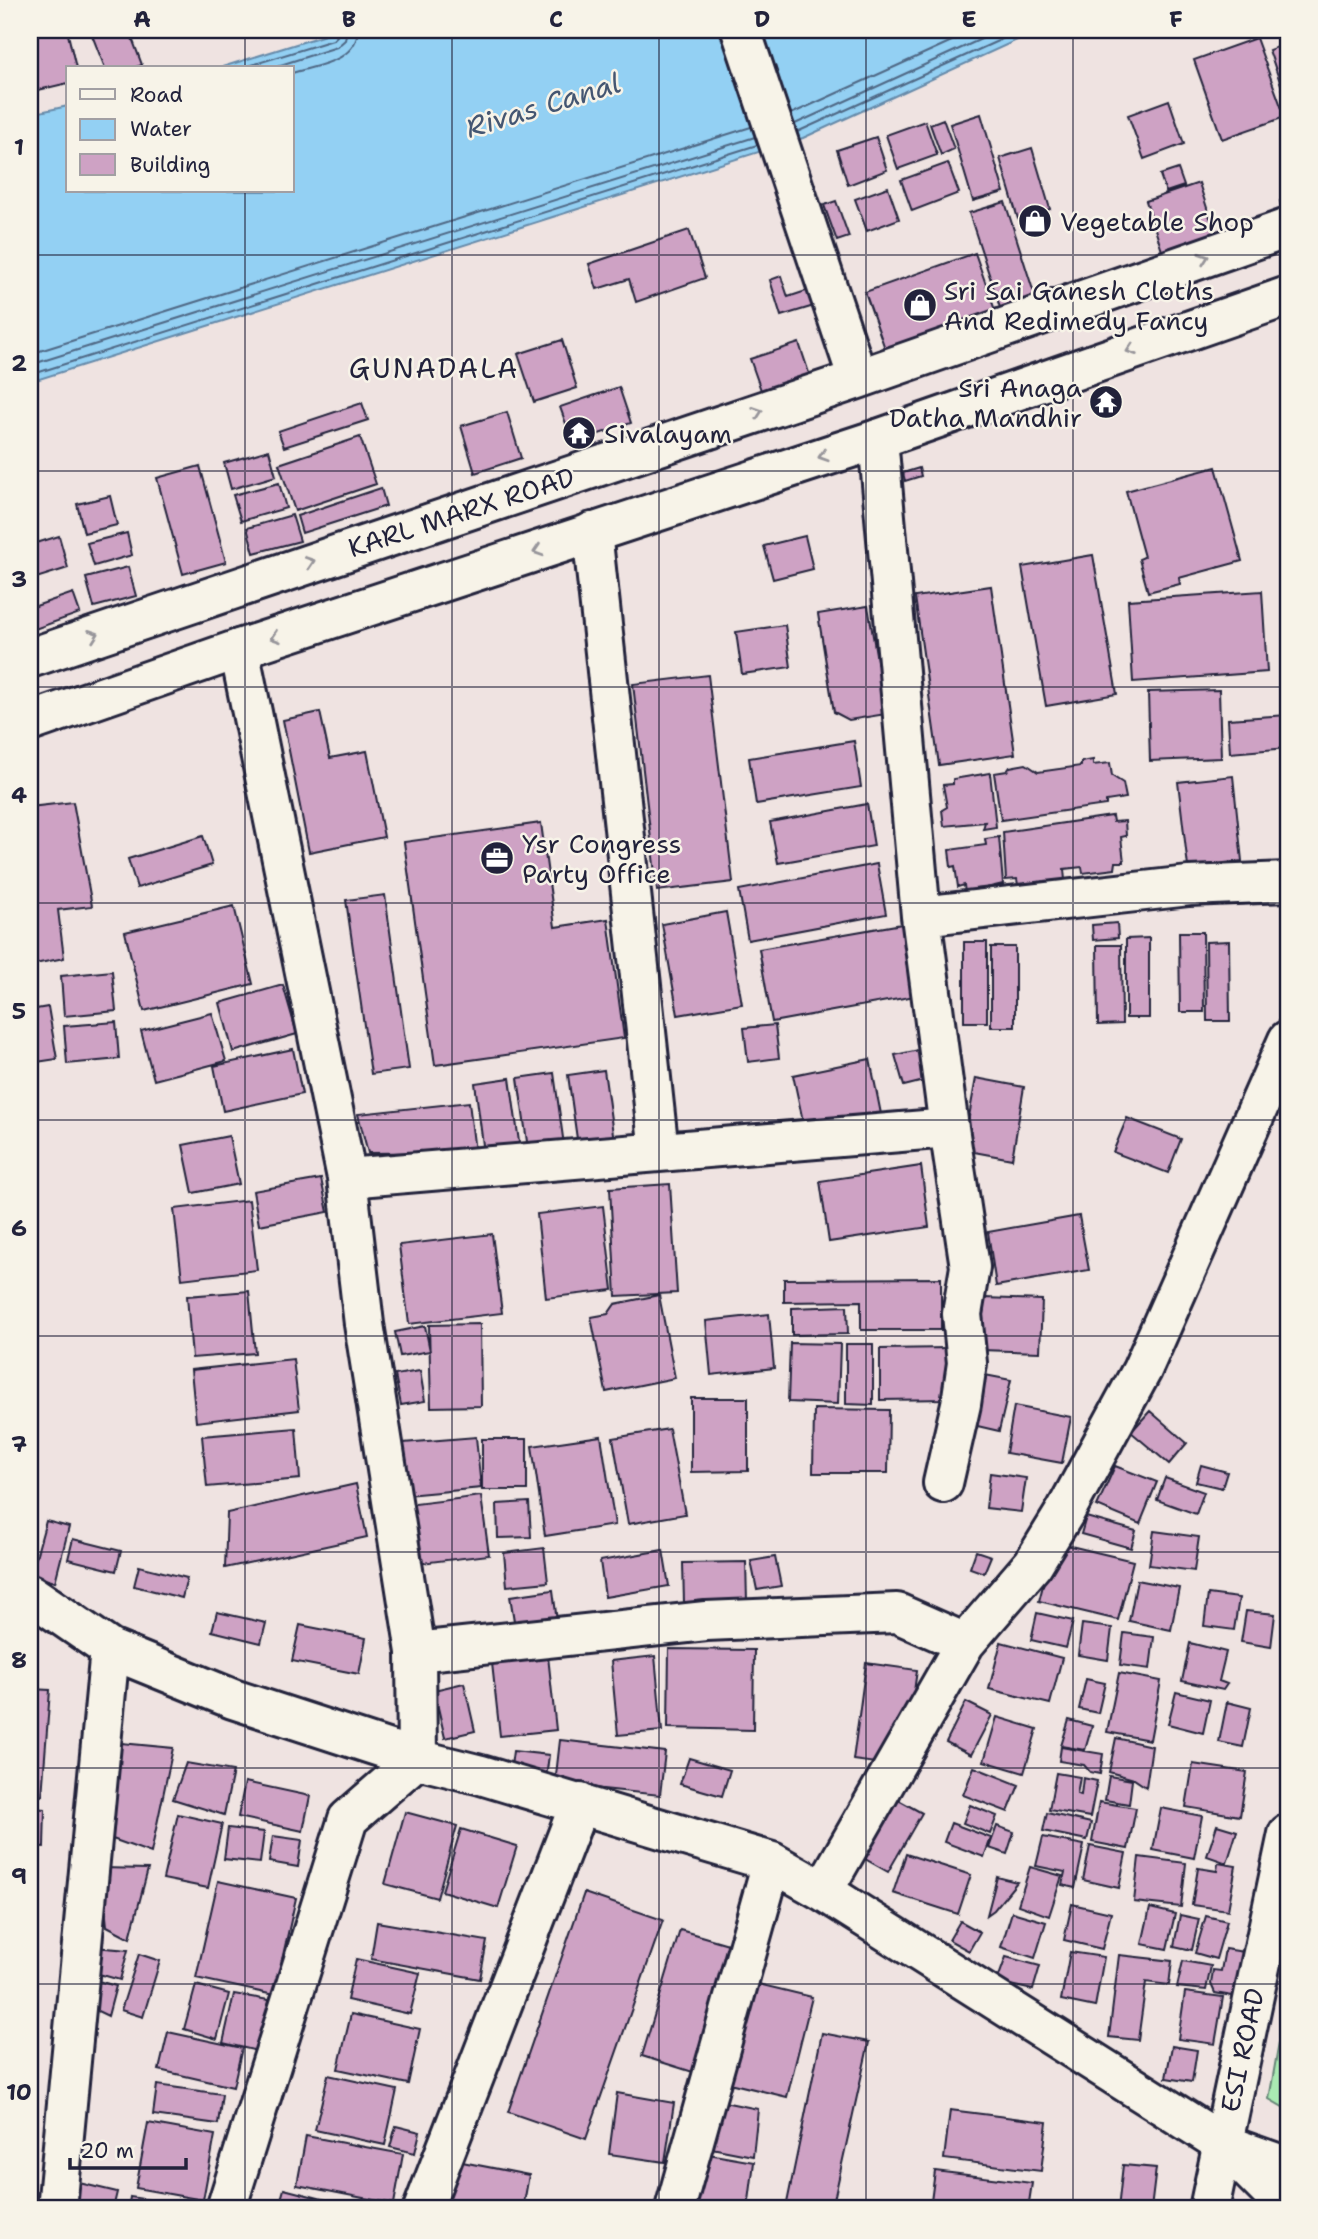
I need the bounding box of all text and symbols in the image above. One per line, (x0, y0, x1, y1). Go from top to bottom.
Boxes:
text: A (133, 4, 151, 34)
text: B (342, 4, 356, 34)
text: C (549, 4, 563, 34)
text: D (754, 4, 770, 34)
text: E (961, 4, 977, 34)
text: F (1169, 4, 1183, 34)
water label: Rivas Canal (461, 63, 625, 147)
legend (66, 66, 294, 192)
text: Road (130, 81, 183, 109)
text: Water (130, 115, 192, 143)
text: 1 (14, 132, 24, 162)
text: Building (130, 151, 210, 179)
shop icon: Vegetable Shop (1016, 202, 1054, 240)
place label: Vegetable Shop (1060, 204, 1254, 239)
one-way arrow (1198, 252, 1210, 266)
place label: Sri Sai Ganesh Cloths And Redimedy Fancy (944, 273, 1214, 338)
shop icon: Sri Sai Ganesh Cloths And Redimedy Fancy (901, 286, 939, 324)
one-way arrow (1126, 342, 1138, 356)
text: 2 (11, 348, 27, 378)
district label: GUNADALA (349, 349, 519, 387)
place label: Sri Anaga Datha Mandhir (889, 370, 1082, 435)
temple icon: Sri Anaga Datha Mandhir (1087, 383, 1125, 421)
one-way arrow (751, 406, 763, 421)
temple icon: Sivalayam (560, 414, 598, 452)
place label: Sivalayam (604, 416, 732, 451)
one-way arrow (818, 448, 830, 463)
street label: KARL MARX ROAD (343, 459, 579, 565)
one-way arrow (532, 542, 544, 557)
one-way arrow (303, 556, 315, 570)
text: 3 (11, 564, 27, 594)
one-way arrow (88, 629, 100, 643)
one-way arrow (269, 629, 282, 643)
text: 4 (11, 780, 27, 810)
place label: Ysr Congress Party Office (522, 826, 681, 891)
office icon: Ysr Congress Party Office (478, 839, 516, 877)
text: 5 (12, 996, 26, 1026)
text: 6 (11, 1213, 27, 1243)
text: 7 (11, 1429, 27, 1459)
text: 8 (11, 1645, 27, 1675)
text: 9 (11, 1861, 27, 1891)
street label: ESI ROAD (1212, 1985, 1272, 2115)
text: 10 (6, 2077, 32, 2107)
scale bar (70, 2127, 186, 2171)
text: 20 m (80, 2137, 134, 2165)

